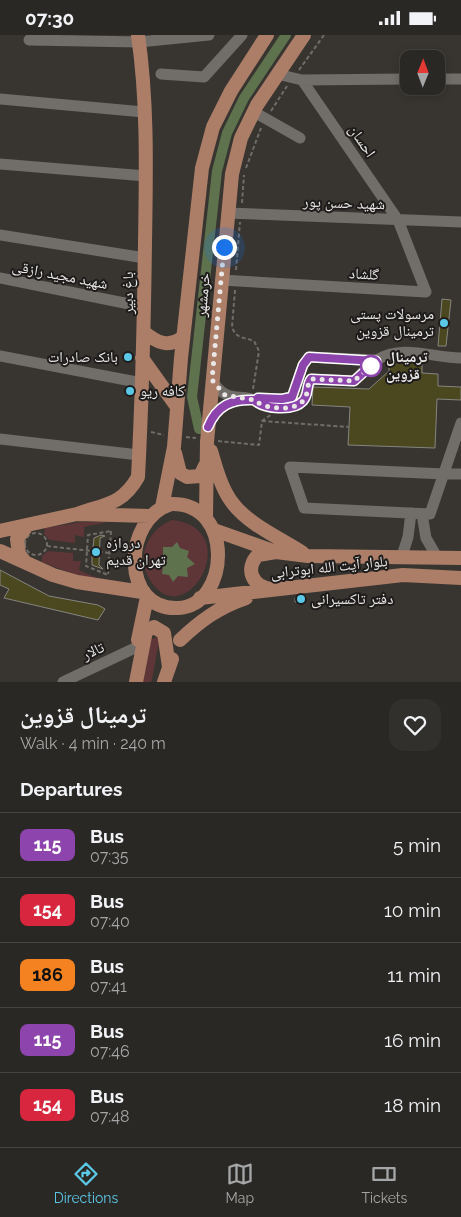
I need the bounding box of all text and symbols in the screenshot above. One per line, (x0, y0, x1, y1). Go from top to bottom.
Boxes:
text: 07:30 (25, 7, 74, 29)
north arrow (400, 50, 445, 95)
map controls (400, 50, 445, 95)
street label: احسان (344, 121, 379, 161)
street label: شهید حسن پور (302, 193, 385, 214)
your location (212, 235, 237, 260)
street label: شهید مجید رازقی (11, 257, 109, 294)
street label: گلشاد (349, 264, 380, 284)
street label: باغ دبیر (119, 272, 138, 315)
street label: خرمشهر (192, 272, 214, 319)
place label: مرسولات پستی ترمینال قزوین (350, 305, 435, 341)
marker: مرسولات پستی ترمینال قزوین (438, 317, 450, 329)
place label: بانک صادرات (48, 348, 118, 366)
place label: ترمینال قزوین (386, 348, 427, 383)
marker: بانک صادرات (122, 351, 134, 363)
marker: ترمینال قزوین (360, 355, 382, 377)
place label: کافه ریو (140, 382, 185, 400)
marker: کافه ریو (124, 385, 136, 397)
place label: دروازه تهران قدیم (106, 534, 166, 570)
marker: دروازه تهران قدیم (90, 546, 102, 558)
street label: بلوار آیت الله ابوترابی (269, 552, 389, 583)
place label: دفتر تاکسیرانی (311, 590, 393, 609)
marker: دفتر تاکسیرانی (295, 593, 307, 605)
street label: تالار (78, 638, 108, 664)
button: heart (389, 699, 441, 751)
text: ترمینال قزوین (20, 700, 146, 729)
text: Walk · 4 min · 240 m (20, 734, 166, 753)
text: Departures (20, 778, 122, 800)
text: Bus (90, 825, 124, 847)
text: 115 (34, 834, 61, 855)
text: 5 min (393, 834, 441, 856)
text: 07:35 (90, 847, 129, 866)
text: Bus (90, 890, 124, 912)
text: 154 (33, 899, 62, 920)
text: 10 min (384, 899, 441, 921)
text: 07:40 (90, 912, 130, 931)
text: Bus (90, 955, 124, 977)
text: 186 (32, 964, 63, 985)
text: 11 min (387, 964, 441, 986)
text: 07:41 (90, 977, 127, 996)
text: Bus (90, 1020, 124, 1042)
text: 115 (34, 1029, 61, 1050)
text: 16 min (384, 1029, 441, 1051)
text: 07:46 (90, 1042, 130, 1061)
text: Bus (90, 1085, 124, 1107)
text: 154 (33, 1094, 62, 1115)
text: 18 min (384, 1094, 441, 1116)
text: 07:48 (90, 1107, 129, 1126)
tab: Directions (54, 1160, 118, 1206)
tab: Map (226, 1160, 254, 1206)
tab: Tickets (361, 1160, 407, 1206)

